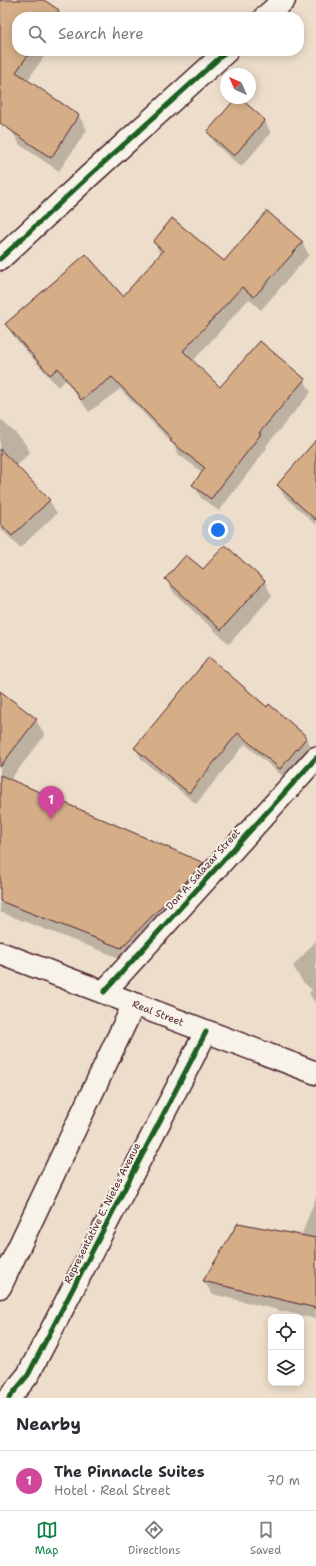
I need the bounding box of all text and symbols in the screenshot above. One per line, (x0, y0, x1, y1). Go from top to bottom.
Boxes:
search box (12, 12, 304, 56)
icon: search (26, 23, 48, 45)
text: Search here (58, 24, 144, 44)
north arrow (220, 68, 256, 104)
your location (208, 520, 228, 540)
pin: 1 (38, 786, 64, 819)
street label: Don A. Salazar Street (163, 826, 243, 912)
street label: Real Street (130, 997, 186, 1029)
street label: Representative E. Nietes Avenue (61, 1140, 143, 1286)
map controls (268, 1314, 304, 1386)
button: locate (268, 1314, 304, 1350)
button: layers (268, 1350, 304, 1386)
text: Nearby (16, 1413, 81, 1435)
text: The Pinnacle Suites (54, 1462, 205, 1482)
text: 1 (26, 1472, 32, 1489)
text: 70 m (266, 1472, 300, 1489)
text: Hotel · Real Street (54, 1482, 171, 1499)
tab: Map (35, 1519, 58, 1558)
tab: Directions (128, 1519, 180, 1558)
tab: Saved (250, 1519, 281, 1558)

